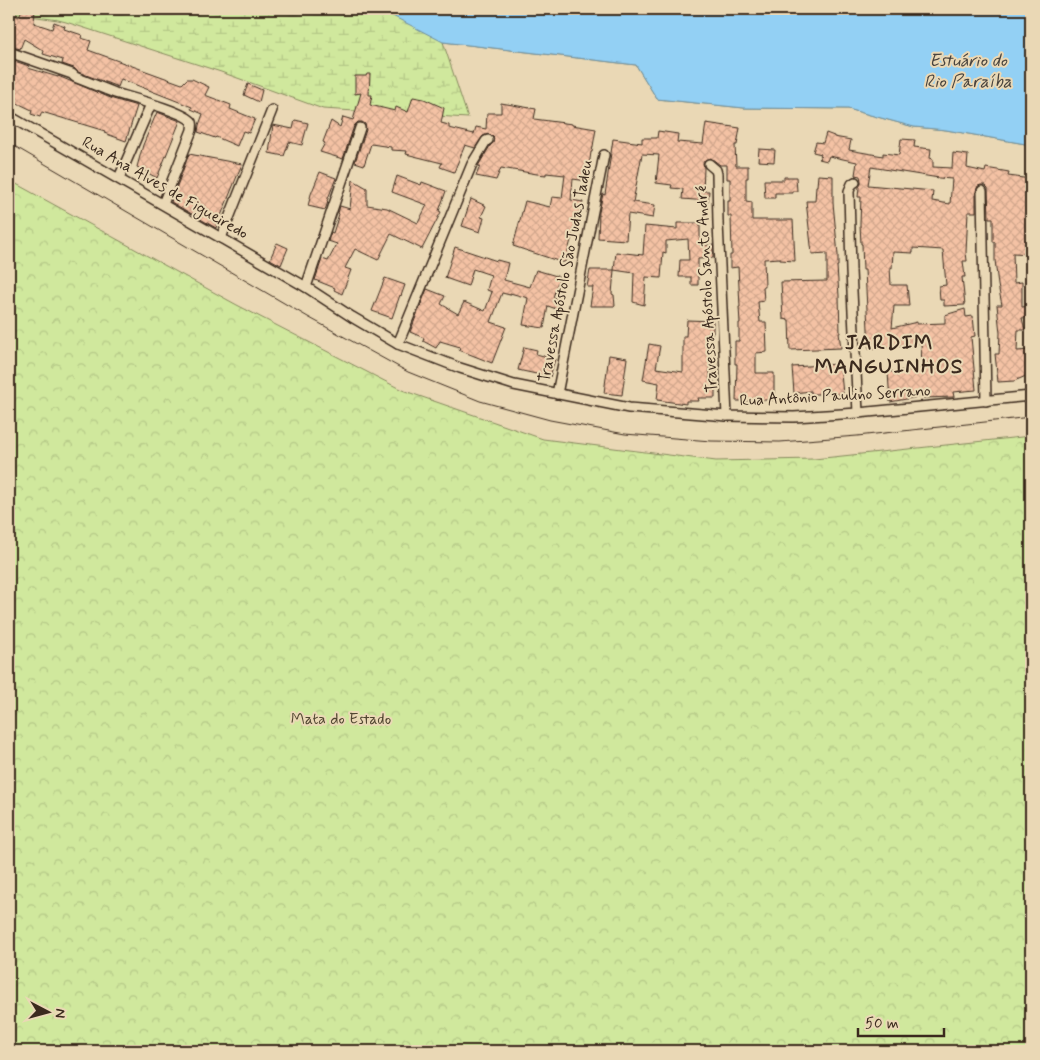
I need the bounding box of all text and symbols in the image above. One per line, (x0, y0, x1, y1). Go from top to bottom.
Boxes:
water label: Estuário do Rio Paraíba (924, 49, 1012, 94)
street label: Rua Ana Alves de Figueiredo (77, 132, 252, 245)
street label: Travessa Apóstolo São Judas Tadeu (534, 158, 599, 384)
street label: Travessa Apóstolo Santo André (691, 185, 724, 393)
district label: JARDIM MANGUINHOS (815, 329, 963, 381)
street label: Rua Antônio Paulino Serrano (739, 380, 931, 411)
park label: Mata do Estado (291, 709, 391, 730)
north arrow (22, 988, 72, 1038)
scale bar (858, 1005, 944, 1037)
text: N (50, 1008, 69, 1019)
text: 50 m (865, 1014, 899, 1034)

